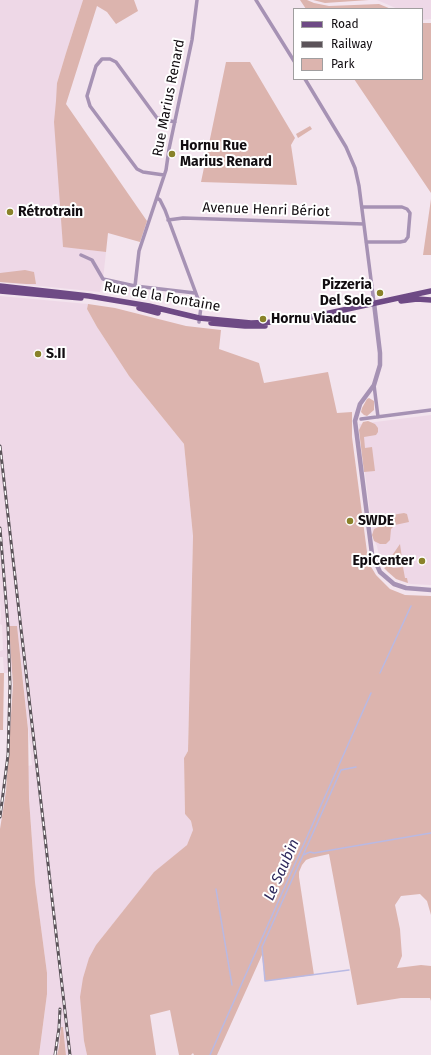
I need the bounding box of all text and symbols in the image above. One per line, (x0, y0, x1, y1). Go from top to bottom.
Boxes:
legend (293, 8, 423, 80)
text: Road (331, 17, 359, 31)
text: Railway (331, 37, 372, 51)
street label: Rue Marius Renard (149, 38, 189, 158)
text: Park (331, 57, 355, 71)
place label: Hornu Rue Marius Renard (180, 138, 272, 170)
marker: Hornu Rue Marius Renard (167, 149, 177, 159)
street label: Avenue Henri Bériot (202, 199, 330, 221)
place label: Rétrotrain (18, 204, 83, 220)
marker: Rétrotrain (5, 207, 15, 217)
place label: Pizzeria Del Sole (320, 277, 372, 310)
street label: Rue de la Fontaine (102, 278, 222, 316)
marker: Pizzeria Del Sole (375, 288, 385, 298)
place label: Hornu Viaduc (271, 311, 356, 327)
marker: Hornu Viaduc (258, 314, 268, 324)
place label: S.II (46, 346, 66, 362)
marker: S.II (33, 349, 43, 359)
place label: SWDE (358, 513, 394, 529)
marker: SWDE (345, 516, 355, 526)
place label: EpiCenter (352, 553, 414, 569)
marker: EpiCenter (417, 556, 427, 566)
water label: Le Saubin (260, 836, 304, 904)

